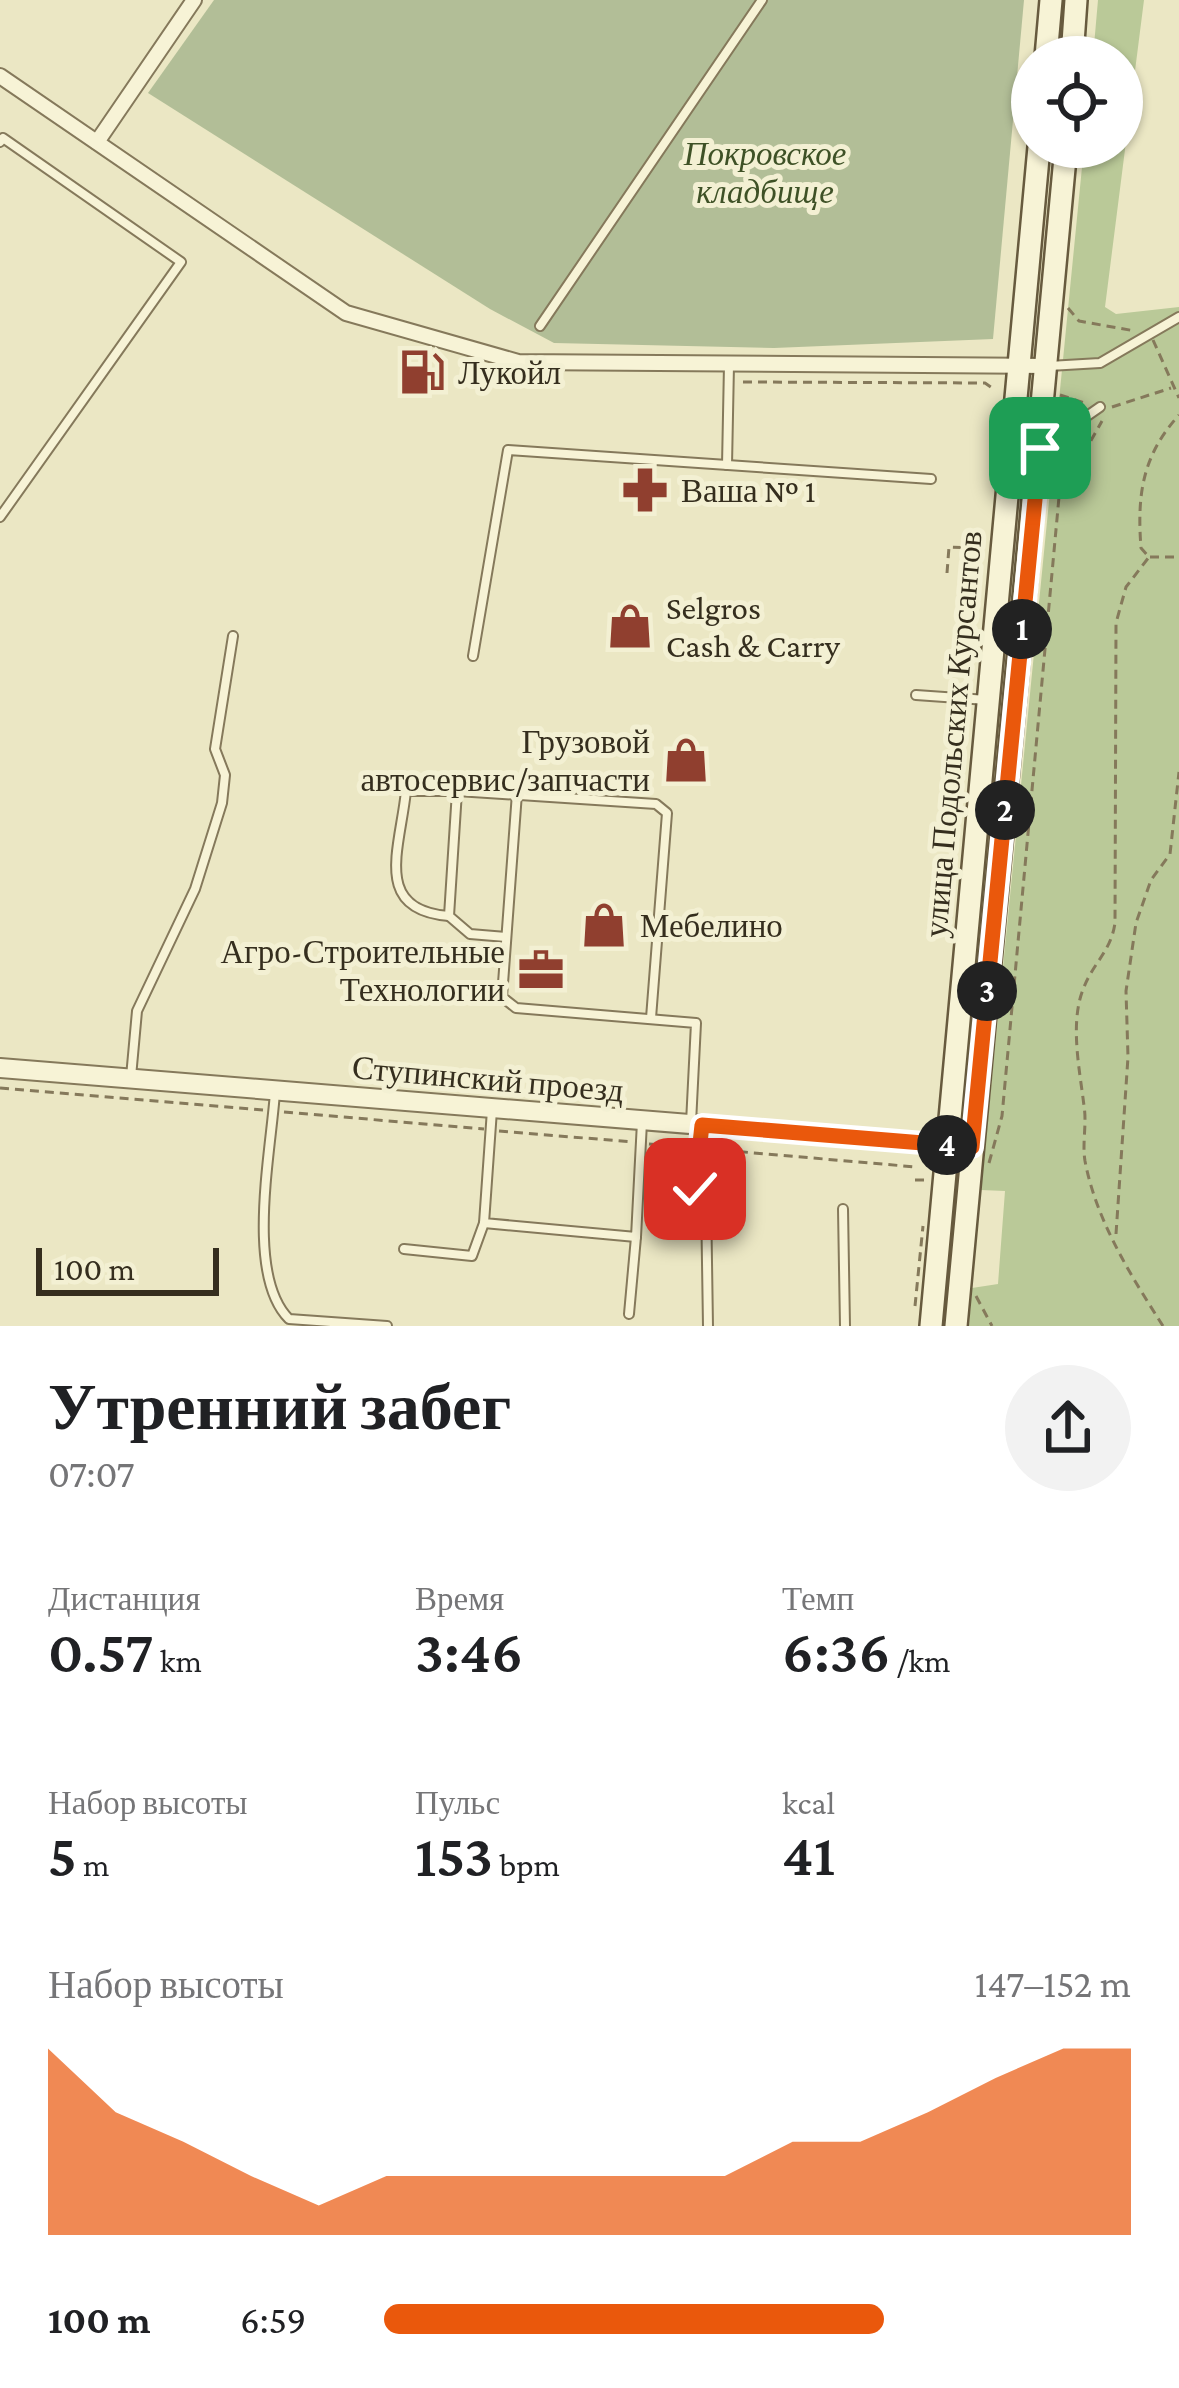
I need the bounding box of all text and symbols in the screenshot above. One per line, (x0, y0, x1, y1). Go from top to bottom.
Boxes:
map controls (1011, 36, 1143, 168)
button: locate (1011, 36, 1143, 168)
park label: Покровское кладбище (683, 135, 846, 210)
fuel station icon: Лукойл (397, 347, 447, 397)
place label: Лукойл (458, 354, 561, 391)
pin (989, 397, 1091, 499)
icon: arrive (1007, 415, 1073, 481)
pharmacy icon: Ваша № 1 (620, 465, 670, 515)
place label: Ваша № 1 (681, 472, 816, 509)
street label: улица Подольских Курсантов (916, 529, 989, 939)
place label: Selgros Cash & Carry (666, 589, 841, 664)
pin: 1 (992, 599, 1052, 659)
shop icon: Selgros Cash & Carry (605, 601, 655, 651)
text: 1 (1016, 610, 1028, 647)
place label: Грузовой автосервис/запчасти (361, 723, 650, 798)
shop icon: Грузовой автосервис/запчасти (661, 735, 711, 785)
pin: 2 (975, 780, 1035, 840)
text: 2 (997, 791, 1013, 828)
shop icon: Мебелино (579, 900, 629, 950)
place label: Мебелино (640, 907, 783, 944)
place label: Агро-Строительные Технологии (220, 933, 505, 1008)
office icon: Агро-Строительные Технологии (516, 945, 566, 995)
pin: 3 (957, 961, 1017, 1021)
text: 3 (979, 972, 995, 1009)
street label: Ступинский проезд (351, 1048, 626, 1109)
pin: 4 (917, 1115, 977, 1175)
text: 4 (938, 1126, 956, 1163)
pin (644, 1138, 746, 1240)
icon: check (662, 1156, 728, 1222)
scale bar (36, 1242, 219, 1295)
text: 100 m (54, 1250, 135, 1287)
button: share (1005, 1365, 1131, 1491)
text: Утренний забег (48, 1370, 511, 1443)
text: 07:07 (48, 1452, 135, 1495)
text: Дистанция (48, 1580, 200, 1617)
text: Время (415, 1580, 504, 1617)
text: Темп (782, 1580, 854, 1617)
text: 0.57 (48, 1618, 153, 1685)
text: 3:46 (415, 1618, 523, 1685)
text: 6:36 (782, 1618, 890, 1685)
text: km (153, 1642, 202, 1679)
text: /km (890, 1642, 951, 1679)
text: Набор высоты (48, 1784, 248, 1821)
text: Пульс (415, 1784, 500, 1821)
text: kcal (782, 1784, 835, 1821)
text: 41 (782, 1821, 835, 1888)
text: 5 (48, 1822, 77, 1889)
text: 153 (415, 1822, 493, 1889)
text: m (77, 1846, 110, 1883)
text: bpm (493, 1846, 560, 1883)
text: 147–152 m (974, 1962, 1131, 2005)
text: Набор высоты (48, 1963, 284, 2006)
text: 100 m (48, 2298, 151, 2341)
text: 6:59 (240, 2298, 306, 2341)

